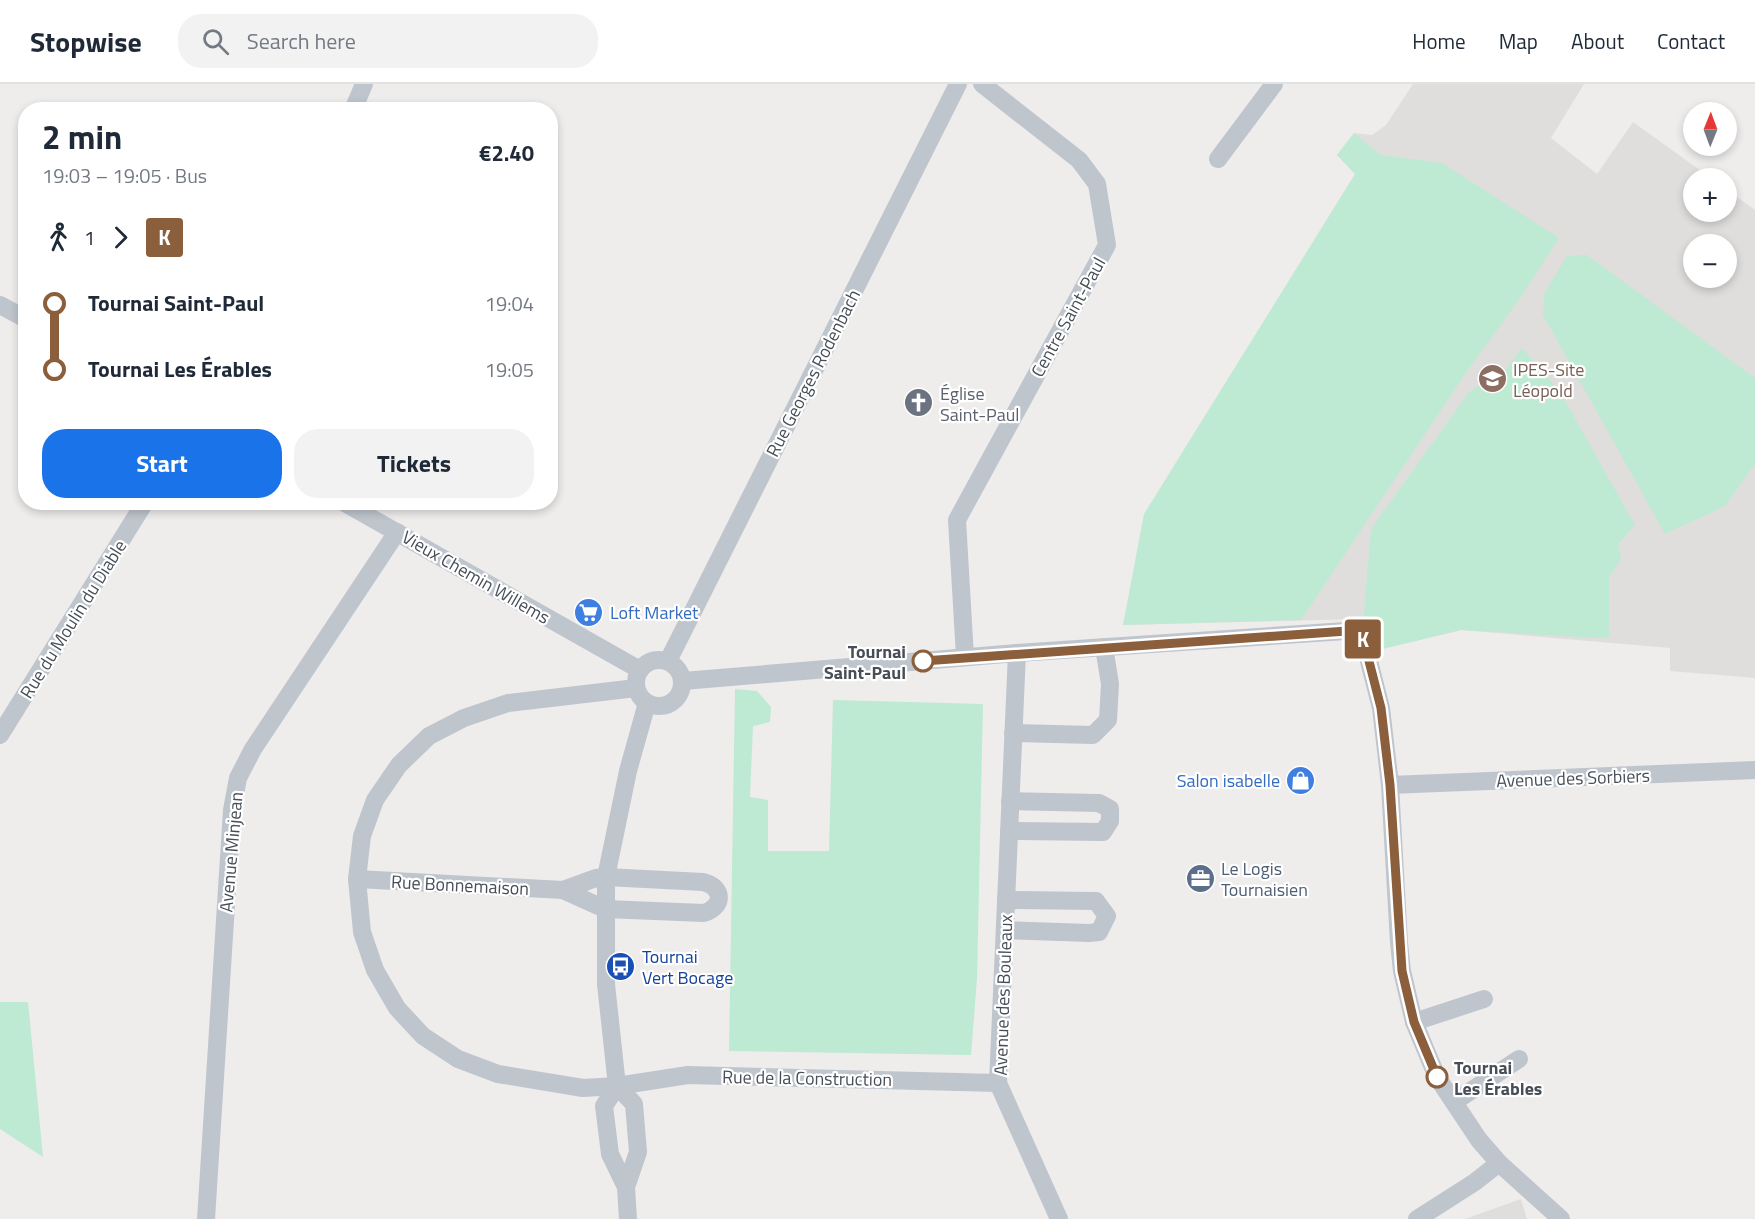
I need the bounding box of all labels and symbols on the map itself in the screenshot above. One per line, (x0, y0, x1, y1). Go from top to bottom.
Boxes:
north arrow (1683, 102, 1737, 156)
street label: Centre Saint-Paul (1024, 252, 1112, 382)
street label: Rue Georges Rodenbach (759, 285, 867, 461)
place label: IPES-Site Léopold (1513, 356, 1584, 404)
school or university icon: IPES-Site Léopold (1476, 363, 1508, 395)
place label: Église Saint-Paul (940, 380, 1019, 428)
church icon: Église Saint-Paul (903, 387, 935, 419)
street label: Vieux Chemin Willems (397, 524, 555, 630)
street label: Rue du Moulin du Diable (13, 534, 133, 704)
supermarket icon: Loft Market (573, 596, 605, 628)
place label: Loft Market (610, 599, 699, 626)
line badge: K (1344, 620, 1382, 658)
place label: Tournai Saint-Paul (824, 638, 906, 686)
marker: Tournai Saint-Paul (912, 650, 934, 672)
street label: Avenue des Sorbiers (1496, 762, 1650, 794)
shop icon: Salon isabelle (1285, 764, 1317, 796)
place label: Salon isabelle (1177, 767, 1280, 794)
street label: Avenue Minjean (212, 791, 250, 913)
place label: Le Logis Tournaisien (1221, 855, 1308, 903)
office icon: Le Logis Tournaisien (1184, 862, 1216, 894)
street label: Rue Bonnemaison (390, 868, 530, 902)
street label: Avenue des Bouleaux (987, 914, 1019, 1076)
place label: Tournai Vert Bocage (642, 943, 733, 991)
bus stop icon: Tournai Vert Bocage (605, 950, 637, 982)
place label: Tournai Les Érables (1454, 1054, 1542, 1102)
street label: Rue de la Construction (722, 1063, 892, 1093)
marker: Tournai Les Érables (1426, 1066, 1448, 1088)

